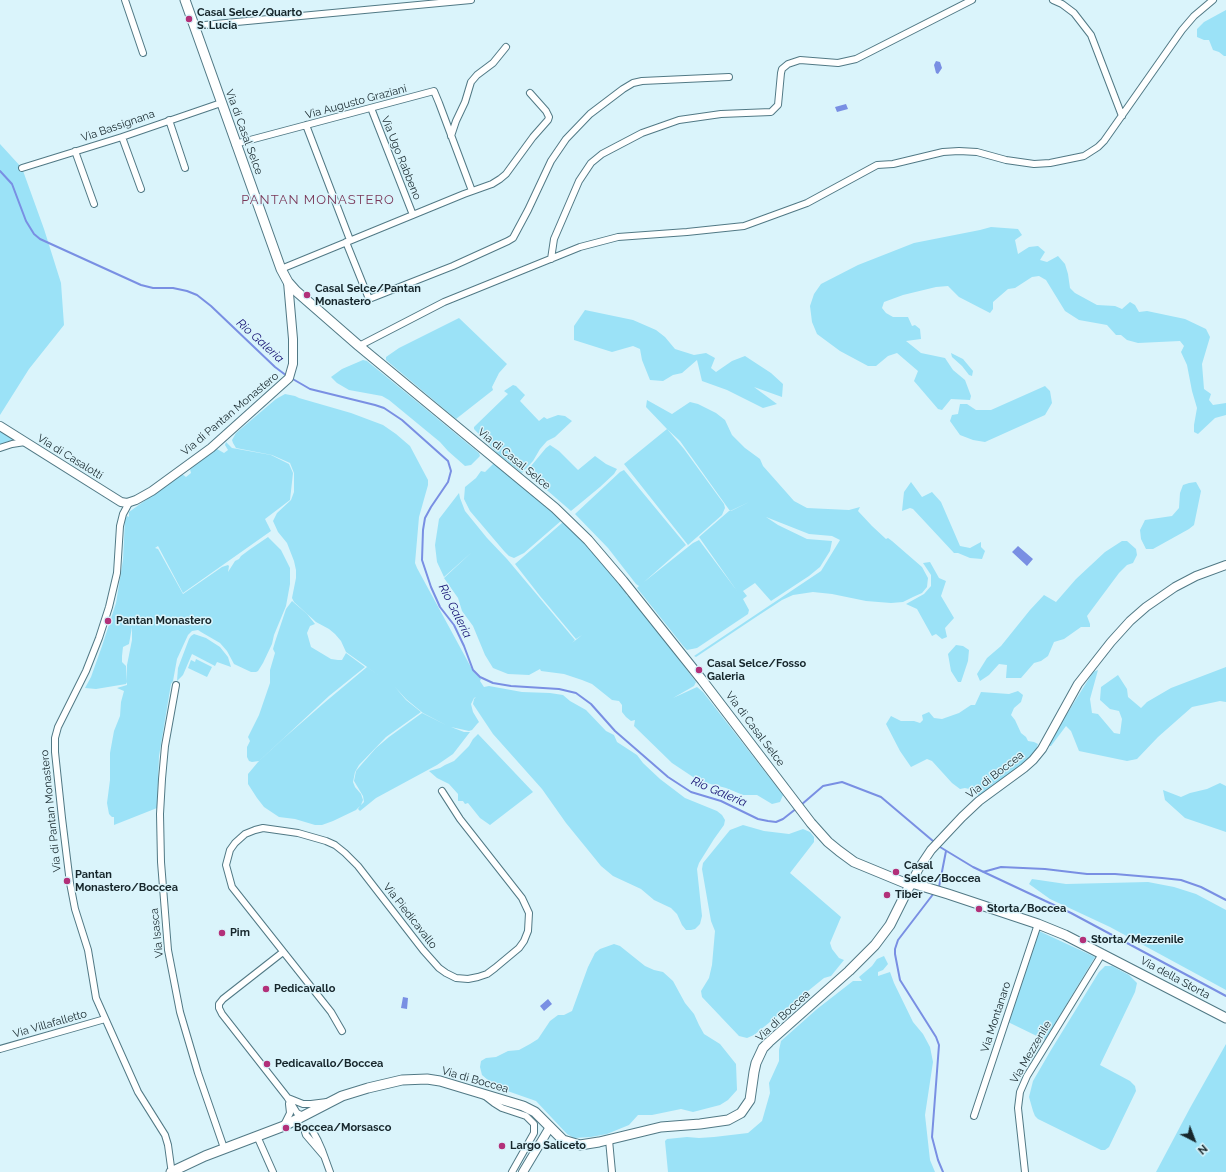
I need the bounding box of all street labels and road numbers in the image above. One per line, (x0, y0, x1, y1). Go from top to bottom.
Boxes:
street label: Via Augusto Graziani (304, 82, 408, 122)
street label: Via di Casal Selce (222, 87, 266, 177)
street label: Via Bassignana (80, 107, 156, 145)
street label: Via Ugo Rabbeno (378, 114, 424, 202)
street label: Via di Pantan Monastero (179, 369, 281, 459)
street label: Via di Casal Selce (475, 426, 553, 492)
street label: Via di Casalotti (35, 432, 105, 482)
street label: Via di Casal Selce (723, 689, 787, 769)
street label: Via di Pantan Monastero (38, 749, 64, 873)
street label: Via di Boccea (964, 749, 1026, 801)
street label: Via Piedicavallo (380, 881, 440, 951)
street label: Via Isasca (148, 907, 166, 959)
street label: Via della Storta (1138, 954, 1212, 1002)
street label: Via Montanaro (978, 980, 1014, 1054)
street label: Via di Boccea (753, 988, 813, 1044)
street label: Via Villafalletto (12, 1007, 88, 1041)
street label: Via Mezzenile (1008, 1018, 1054, 1086)
street label: Via di Boccea (440, 1064, 510, 1096)

